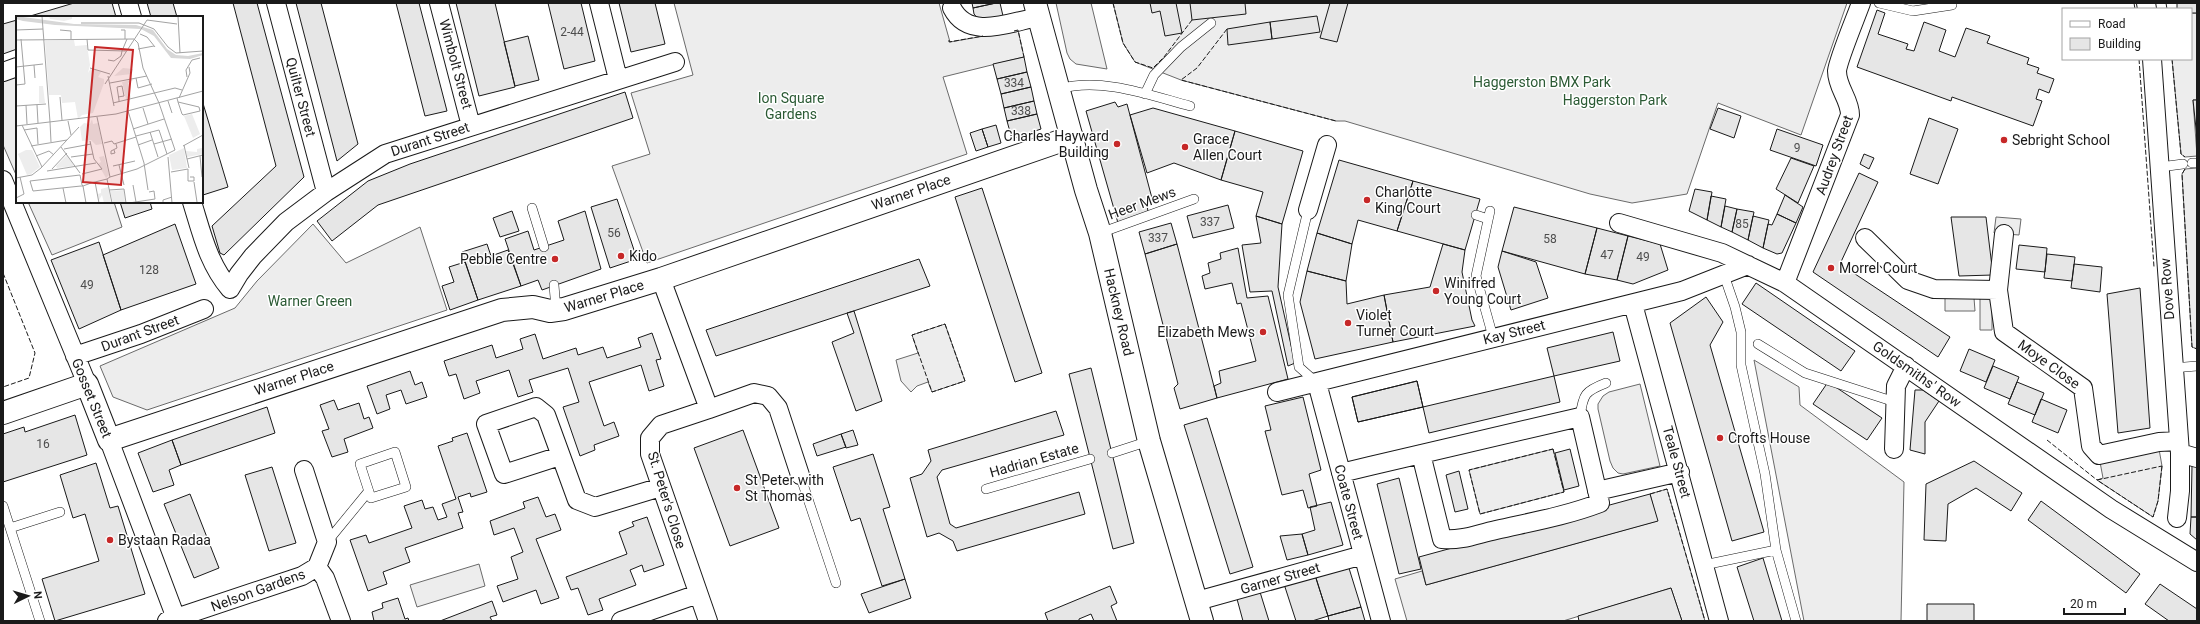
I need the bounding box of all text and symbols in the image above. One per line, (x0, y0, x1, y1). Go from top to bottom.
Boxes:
legend (2062, 8, 2192, 60)
inset map (16, 16, 203, 203)
street label: Wimbolt Street (436, 17, 476, 111)
text: Road (2098, 17, 2126, 31)
house number: 2-44 (560, 25, 584, 39)
text: Building (2098, 37, 2141, 51)
street label: Quilter Street (283, 56, 319, 139)
park label: Haggerston BMX Park (1473, 74, 1612, 90)
house number: 334 (1004, 76, 1024, 90)
park label: Ion Square Gardens (758, 90, 824, 122)
park label: Haggerston Park (1563, 92, 1668, 108)
house number: 338 (1011, 104, 1031, 118)
street label: Audrey Street (1812, 113, 1856, 197)
street label: Durant Street (389, 119, 472, 159)
place label: Charles Hayward Building (1004, 128, 1109, 160)
place label: Grace Allen Court (1193, 131, 1262, 163)
place label: Sebright School (2012, 132, 2110, 148)
marker: Sebright School (1999, 135, 2009, 145)
marker: Charles Hayward Building (1112, 139, 1122, 149)
house number: 9 (1794, 141, 1800, 155)
marker: Grace Allen Court (1180, 142, 1190, 152)
street label: Warner Place (869, 171, 953, 213)
street label: Heer Mews (1106, 183, 1178, 223)
place label: Charlotte King Court (1375, 184, 1441, 216)
marker: Charlotte King Court (1362, 195, 1372, 205)
house number: 337 (1200, 215, 1220, 229)
house number: 85 (1735, 217, 1749, 231)
house number: 56 (607, 226, 621, 240)
house number: 337 (1148, 231, 1168, 245)
house number: 58 (1543, 232, 1557, 246)
place label: Kido (629, 248, 657, 264)
house number: 47 (1600, 248, 1614, 262)
house number: 49 (1636, 250, 1650, 264)
place label: Pebble Centre (460, 251, 547, 267)
marker: Kido (616, 251, 626, 261)
marker: Pebble Centre (550, 254, 560, 264)
street label: Dove Row (2157, 257, 2177, 320)
place label: Morrel Court (1839, 260, 1918, 276)
house number: 128 (139, 263, 159, 277)
marker: Morrel Court (1826, 263, 1836, 273)
street label: Hackney Road (1101, 267, 1137, 357)
place label: Winifred Young Court (1444, 275, 1522, 307)
street label: Warner Place (562, 276, 646, 316)
house number: 49 (80, 278, 94, 292)
marker: Winifred Young Court (1431, 286, 1441, 296)
park label: Warner Green (268, 293, 352, 309)
place label: Violet Turner Court (1356, 307, 1434, 339)
street label: Durant Street (99, 311, 182, 354)
street label: Kay Street (1481, 316, 1547, 347)
marker: Violet Turner Court (1343, 318, 1353, 328)
place label: Elizabeth Mews (1157, 324, 1255, 340)
marker: Elizabeth Mews (1258, 327, 1268, 337)
street label: Moye Close (2015, 336, 2083, 392)
street label: Goldsmiths' Row (1870, 338, 1965, 411)
street label: Gosset Street (69, 356, 115, 441)
street label: Warner Place (252, 358, 336, 398)
street label: Teale Street (1660, 424, 1694, 500)
place label: Crofts House (1728, 430, 1810, 446)
marker: Crofts House (1715, 433, 1725, 443)
house number: 16 (36, 437, 50, 451)
street label: Hadrian Estate (988, 440, 1080, 480)
street label: St. Peter's Close (645, 449, 689, 551)
street label: Coate Street (1331, 463, 1367, 542)
place label: St Peter with St Thomas (745, 472, 824, 504)
marker: St Peter with St Thomas (732, 483, 742, 493)
place label: Bystaan Radaa (118, 532, 211, 548)
marker: Bystaan Radaa (105, 535, 115, 545)
street label: Garner Street (1238, 559, 1322, 597)
street label: Nelson Gardens (209, 566, 307, 614)
north arrow (8, 576, 48, 616)
scale bar (2064, 590, 2125, 616)
text: N (31, 591, 44, 600)
text: 20 m (2070, 597, 2097, 611)

